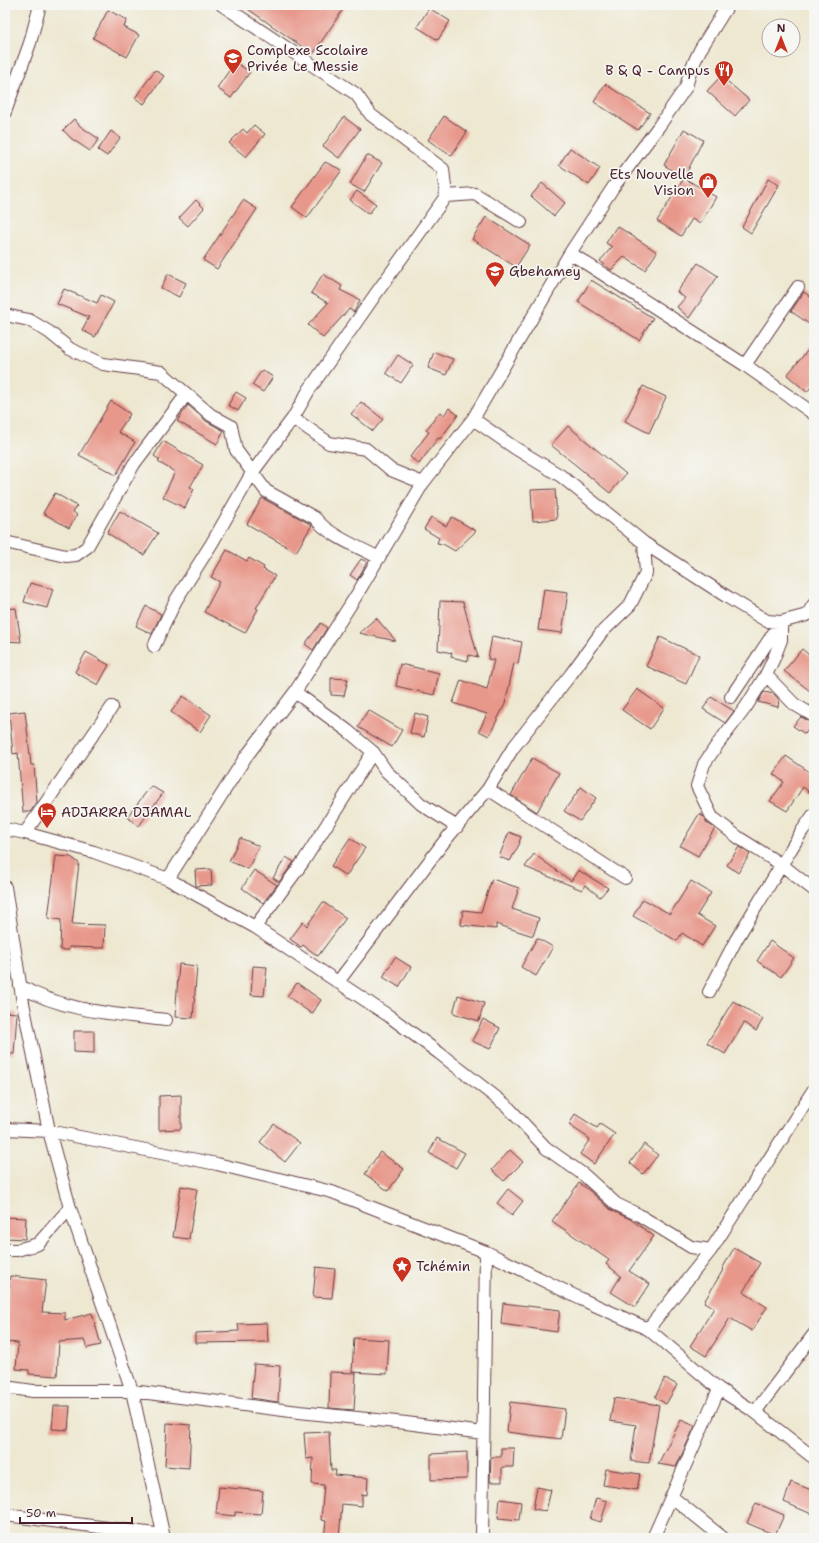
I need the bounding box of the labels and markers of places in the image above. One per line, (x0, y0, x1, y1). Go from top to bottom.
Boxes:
place label: Complexe Scolaire Privée Le Messie (247, 41, 369, 75)
school or university icon: Complexe Scolaire Privée Le Messie (222, 47, 244, 75)
restaurant icon: B & Q - Campus (713, 59, 735, 87)
place label: B & Q - Campus (605, 61, 710, 79)
place label: Ets Nouvelle Vision (609, 165, 694, 199)
shop icon: Ets Nouvelle Vision (697, 171, 719, 199)
school or university icon: Gbehamey (484, 260, 506, 288)
place label: Gbehamey (509, 262, 581, 280)
hotel icon: ADJARRA DJAMAL (36, 801, 58, 829)
place label: ADJARRA DJAMAL (61, 803, 192, 821)
place icon: Tchémin (391, 1255, 413, 1283)
place label: Tchémin (416, 1257, 471, 1275)

